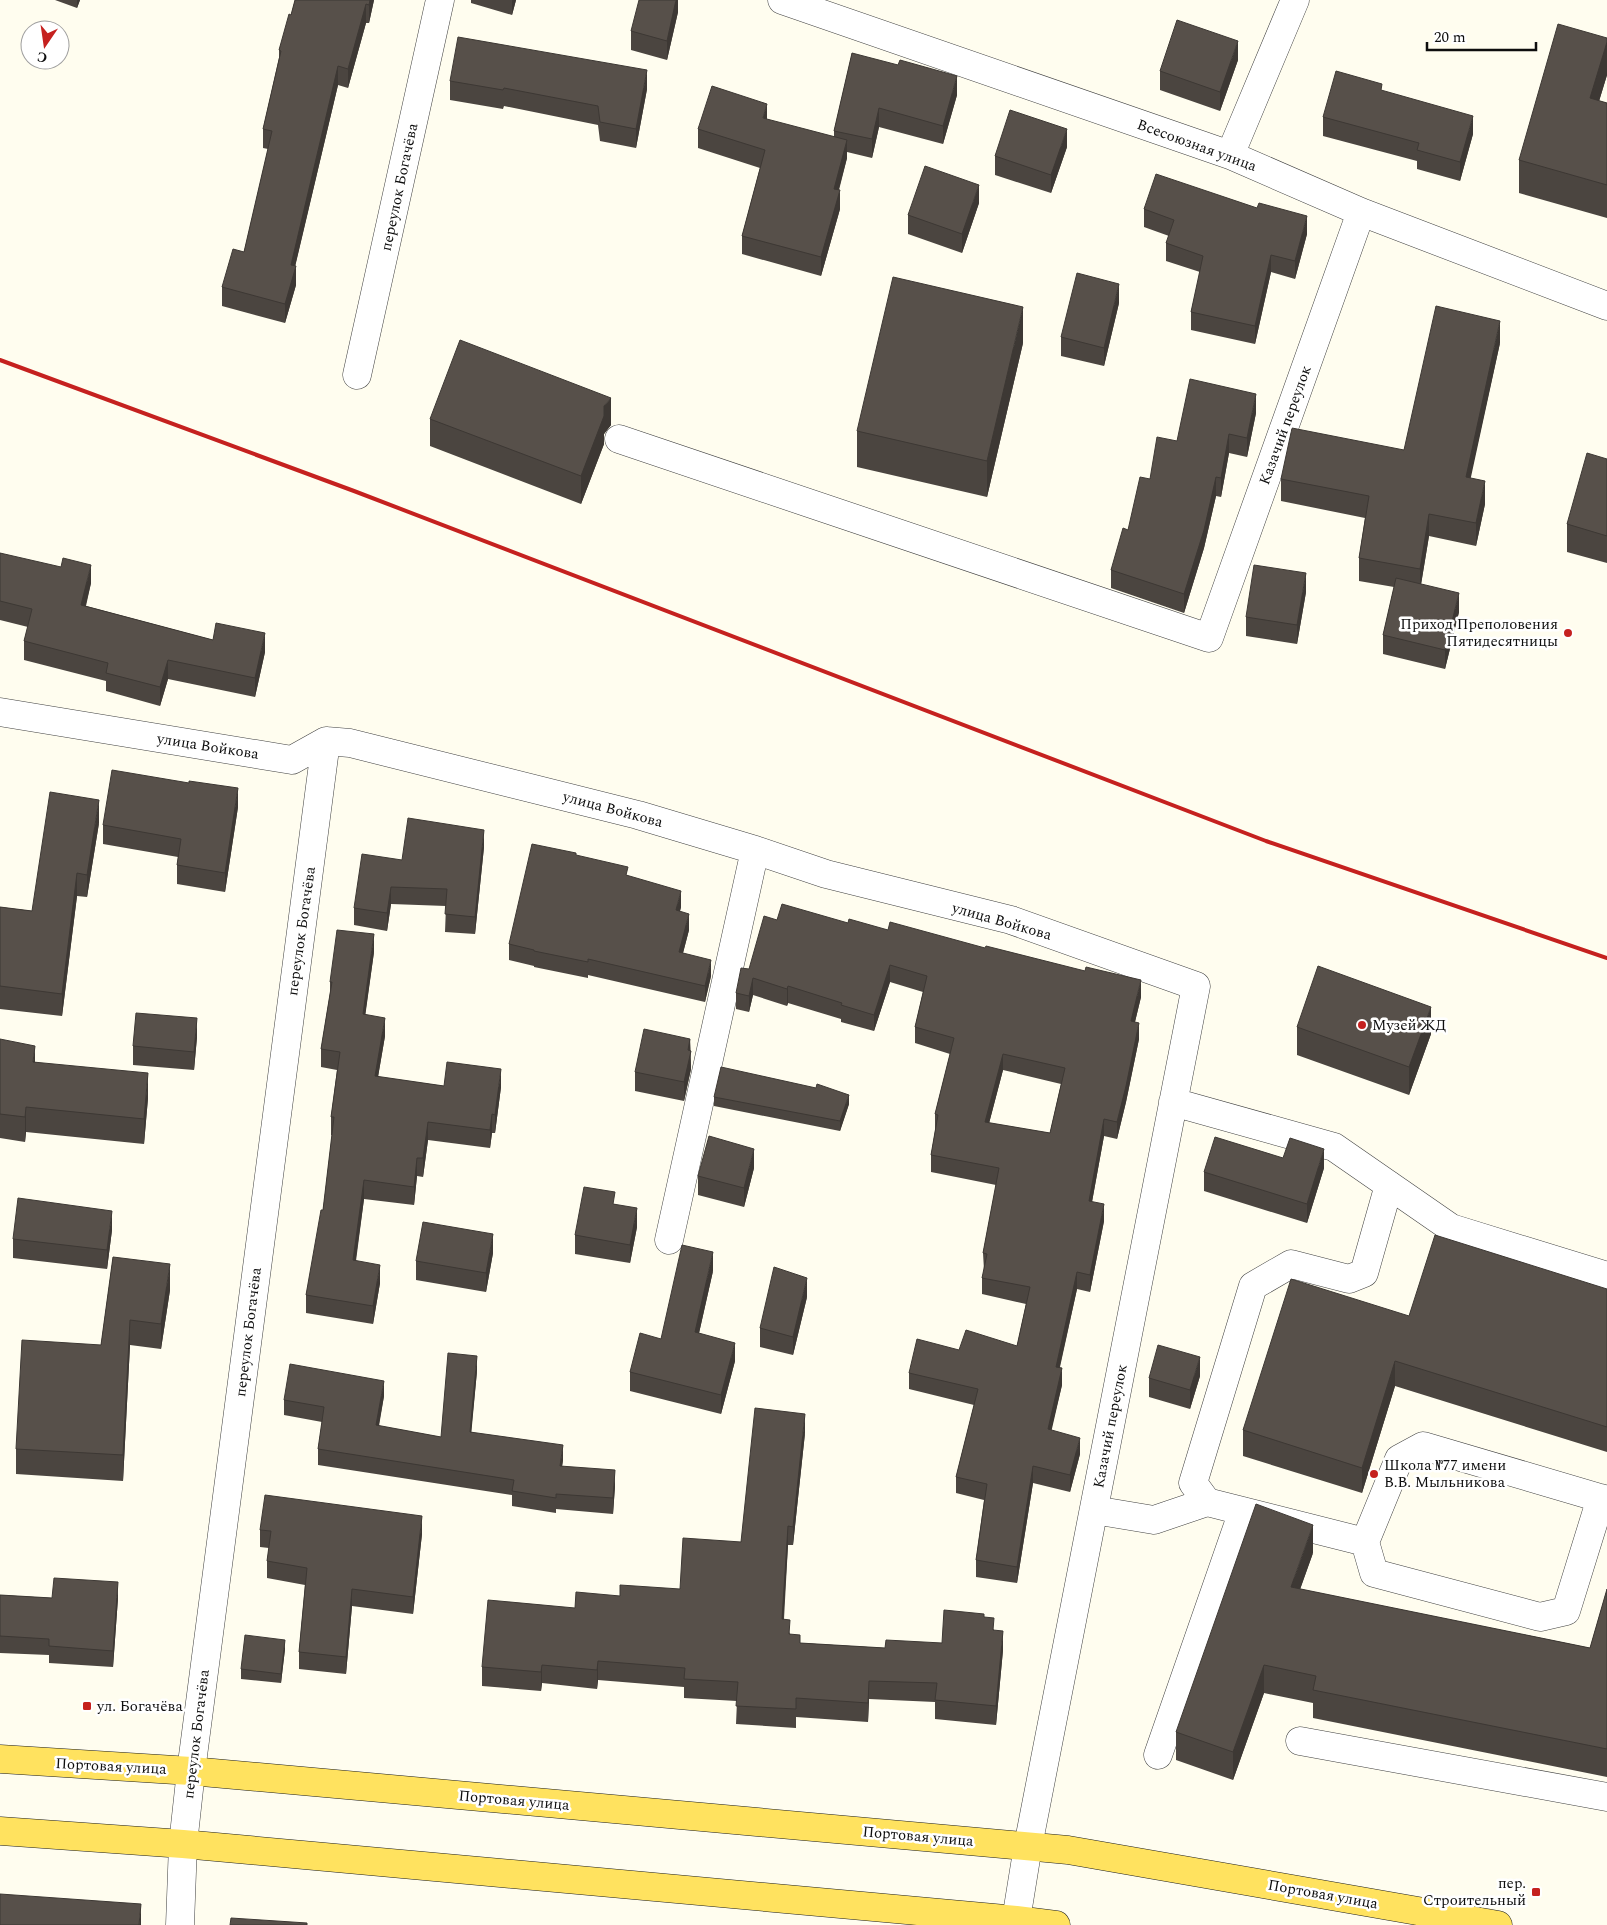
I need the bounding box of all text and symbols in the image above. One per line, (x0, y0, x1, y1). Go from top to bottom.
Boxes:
north arrow (20, 20, 70, 70)
scale bar (1427, 20, 1536, 52)
text: 20 m (1434, 26, 1466, 49)
text: С (35, 46, 49, 69)
street label: Всесоюзная улица (1134, 113, 1261, 178)
street label: переулок Богачёва (375, 120, 424, 253)
street label: Казачий переулок (1253, 362, 1318, 488)
place label: Приход Преполовения Пятидесятницы (1400, 613, 1558, 653)
marker: Приход Преполовения Пятидесятницы (1562, 627, 1574, 639)
street label: улица Войкова (154, 727, 261, 766)
street label: улица Войкова (559, 785, 666, 834)
street label: переулок Богачёва (281, 864, 322, 997)
street label: улица Войкова (948, 896, 1055, 947)
place label: Музей ЖД (1372, 1014, 1446, 1037)
marker: Музей ЖД (1356, 1019, 1368, 1031)
street label: переулок Богачёва (229, 1265, 268, 1398)
street label: Казачий переулок (1087, 1362, 1134, 1490)
place label: Школа №77 имени В.В. Мыльникова (1384, 1454, 1506, 1494)
marker: Школа №77 имени В.В. Мыльникова (1368, 1468, 1380, 1480)
street label: переулок Богачёва (177, 1667, 216, 1800)
place label: ул. Богачёва (96, 1695, 183, 1718)
marker: ул. Богачёва (81, 1700, 93, 1712)
street label: Портовая улица (55, 1752, 168, 1781)
street label: Портовая улица (458, 1784, 571, 1817)
street label: Портовая улица (862, 1820, 975, 1853)
place label: пер. Строительный (1423, 1872, 1526, 1912)
street label: Портовая улица (1266, 1874, 1380, 1916)
marker: пер. Строительный (1530, 1886, 1542, 1898)

